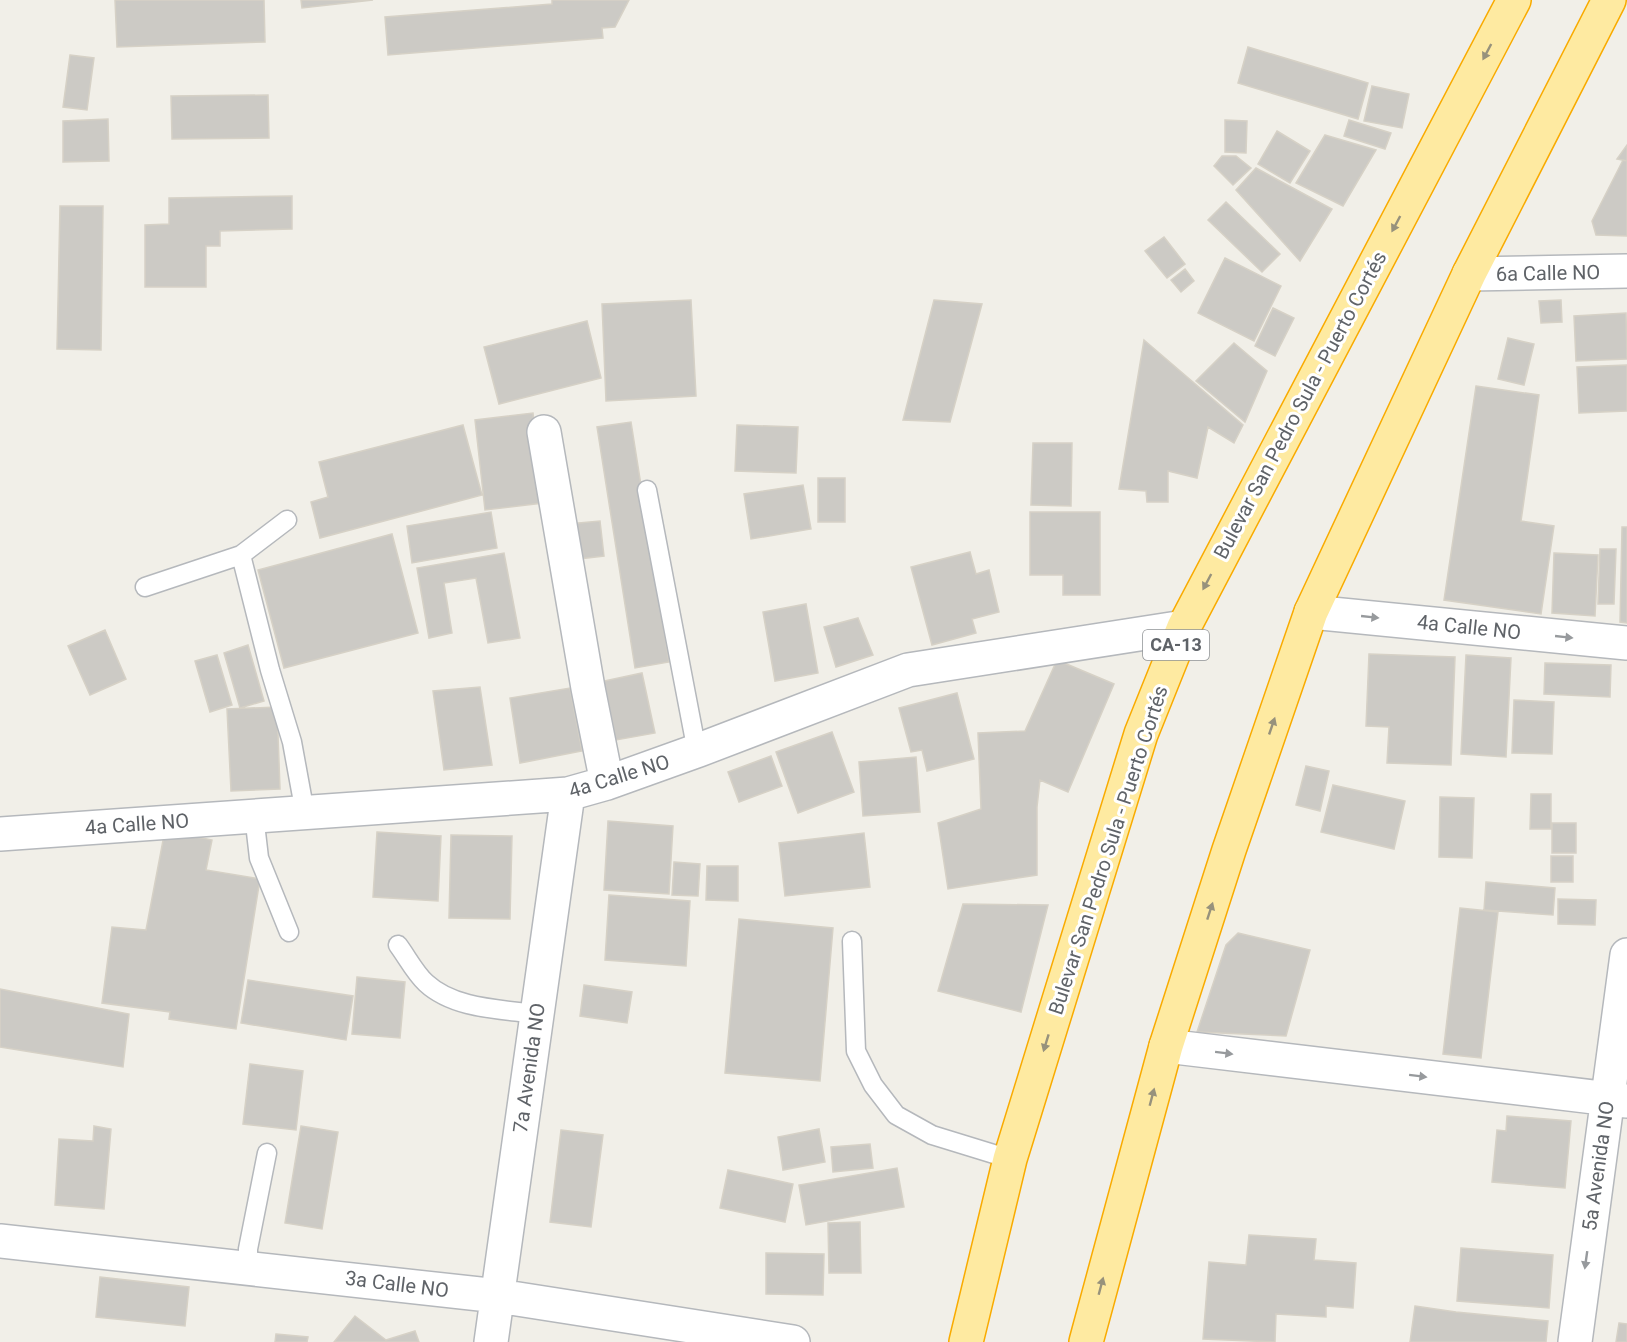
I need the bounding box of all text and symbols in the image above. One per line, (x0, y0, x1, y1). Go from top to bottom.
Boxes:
one-way arrow (1482, 43, 1492, 60)
one-way arrow (1391, 215, 1401, 233)
street label: Bulevar San Pedro Sula - Puerto Cortés (1209, 247, 1391, 563)
street label: 6a Calle NO (1496, 260, 1600, 286)
one-way arrow (1202, 574, 1212, 591)
street label: 4a Calle NO (1416, 610, 1522, 644)
one-way arrow (1360, 612, 1379, 622)
road number: CA-13 (1143, 630, 1209, 660)
one-way arrow (1554, 632, 1573, 642)
street label: Bulevar San Pedro Sula - Puerto Cortés (1043, 682, 1173, 1018)
one-way arrow (1268, 717, 1277, 735)
street label: 4a Calle NO (566, 749, 672, 803)
street label: 4a Calle NO (84, 808, 190, 840)
one-way arrow (1206, 902, 1215, 920)
street label: 7a Avenida NO (508, 1002, 550, 1134)
one-way arrow (1041, 1034, 1050, 1052)
one-way arrow (1215, 1048, 1234, 1057)
one-way arrow (1408, 1071, 1427, 1081)
one-way arrow (1148, 1088, 1157, 1106)
street label: 5a Avenida NO (1577, 1100, 1619, 1232)
one-way arrow (1581, 1251, 1591, 1270)
street label: 3a Calle NO (344, 1266, 450, 1302)
one-way arrow (1097, 1276, 1107, 1295)

